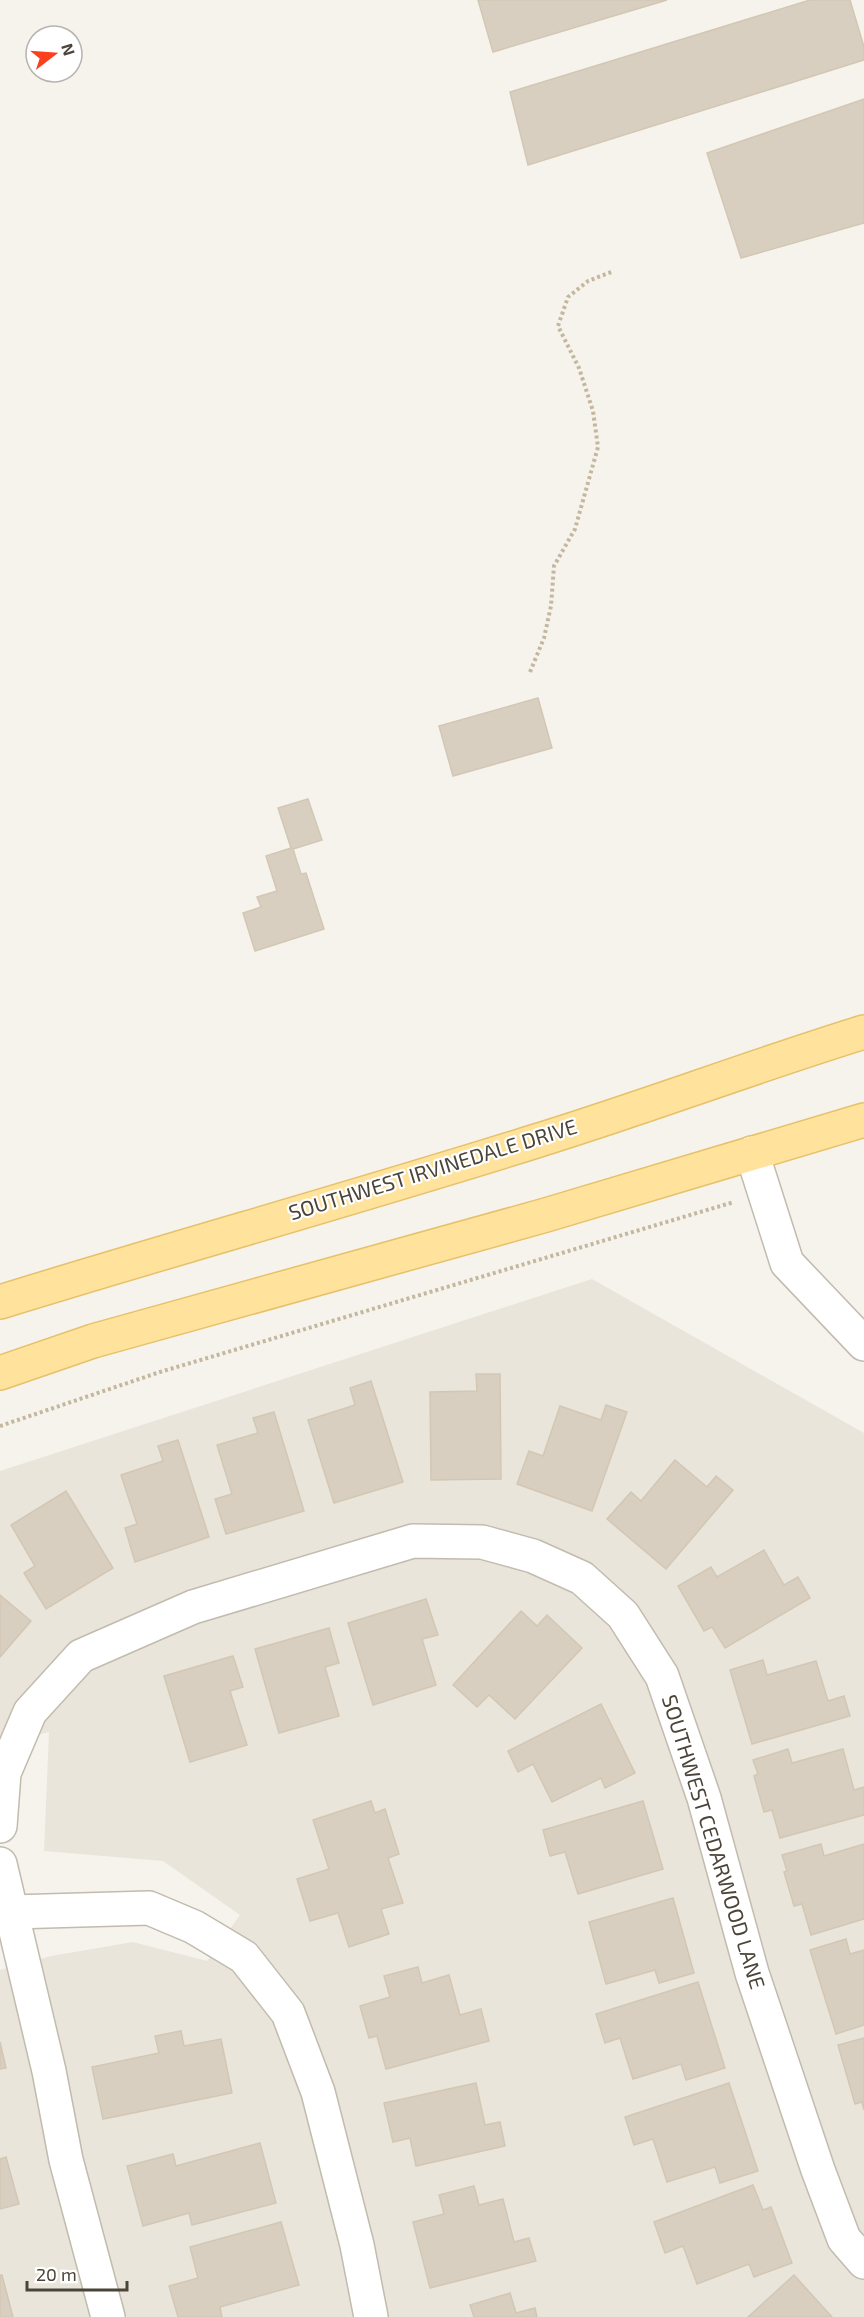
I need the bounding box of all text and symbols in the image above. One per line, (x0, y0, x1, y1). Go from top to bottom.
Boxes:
north arrow (24, 24, 84, 84)
text: N (58, 41, 80, 58)
street label: SOUTHWEST IRVINEDALE DRIVE (285, 1113, 580, 1224)
street label: SOUTHWEST CEDARWOOD LANE (658, 1691, 771, 1992)
scale bar (27, 2254, 128, 2292)
text: 20 m (36, 2263, 77, 2285)

